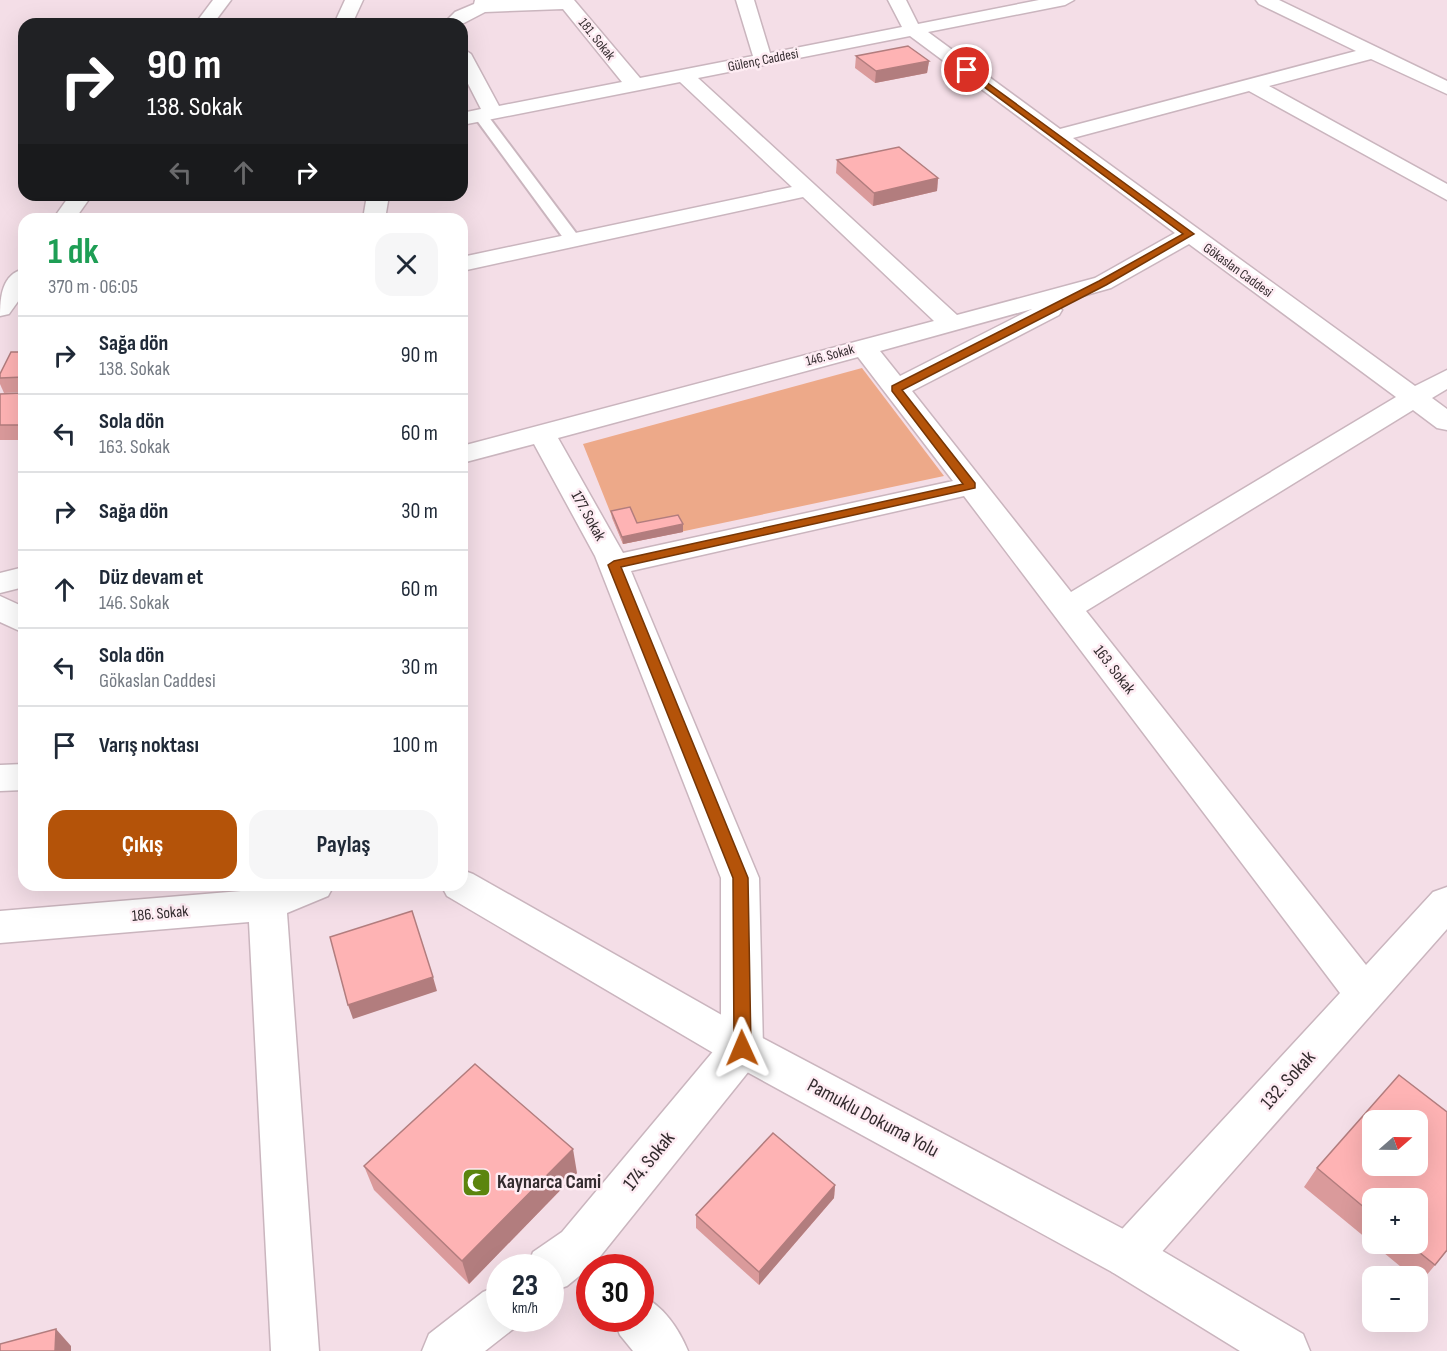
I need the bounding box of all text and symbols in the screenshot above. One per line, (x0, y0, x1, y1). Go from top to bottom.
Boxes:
street label: 181. Sokak (575, 15, 619, 64)
text: 90 m (147, 40, 221, 91)
icon: right (48, 42, 126, 120)
pin (941, 44, 992, 95)
street label: Gülenç Caddesi (726, 45, 800, 75)
icon: arrive (950, 53, 983, 86)
text: 138. Sokak (147, 91, 243, 123)
icon: left (164, 156, 197, 189)
icon: ahead (227, 156, 260, 189)
icon: right (290, 156, 323, 189)
text: 1 dk (48, 231, 99, 274)
button: close (375, 233, 438, 296)
street label: Gökaslan Caddesi (1200, 239, 1276, 301)
text: 370 m · 06:05 (48, 275, 138, 299)
text: Sağa dön (99, 330, 168, 357)
icon: right (48, 339, 81, 372)
street label: 146. Sokak (804, 340, 857, 370)
text: 90 m (401, 342, 438, 369)
text: 138. Sokak (99, 357, 170, 381)
text: Sola dön (99, 408, 164, 435)
icon: left (48, 417, 81, 450)
text: 60 m (401, 420, 438, 447)
text: 163. Sokak (99, 435, 170, 459)
street label: 177. Sokak (567, 488, 609, 544)
icon: right (48, 495, 81, 528)
text: Sağa dön (99, 498, 168, 525)
text: 30 m (401, 498, 438, 525)
text: Düz devam et (99, 564, 203, 591)
icon: ahead (48, 573, 81, 606)
text: 60 m (401, 576, 438, 603)
text: 146. Sokak (99, 591, 169, 615)
text: Sola dön (99, 642, 164, 669)
street label: 163. Sokak (1089, 642, 1139, 698)
icon: left (48, 651, 81, 684)
text: 30 m (401, 654, 438, 681)
text: Gökaslan Caddesi (99, 669, 216, 693)
icon: arrive (48, 729, 81, 762)
text: Varış noktası (99, 732, 199, 759)
text: 100 m (393, 732, 438, 759)
button: Çıkış (48, 810, 237, 879)
button: Paylaş (249, 810, 438, 879)
street label: 186. Sokak (131, 902, 189, 926)
position arrow (710, 1016, 774, 1080)
street label: 132. Sokak (1256, 1046, 1321, 1114)
street label: Pamuklu Dokuma Yolu (803, 1073, 943, 1163)
north arrow (1362, 1110, 1428, 1176)
map controls (1362, 1110, 1428, 1332)
street label: 174. Sokak (618, 1126, 680, 1195)
mosque icon: Kaynarca Cami (460, 1166, 492, 1198)
place label: Kaynarca Cami (497, 1170, 601, 1194)
button: + (1362, 1188, 1428, 1254)
speed limit sign: 30 (576, 1254, 654, 1332)
button: − (1362, 1266, 1428, 1332)
text: 23 (512, 1268, 538, 1304)
text: km/h (512, 1299, 538, 1318)

